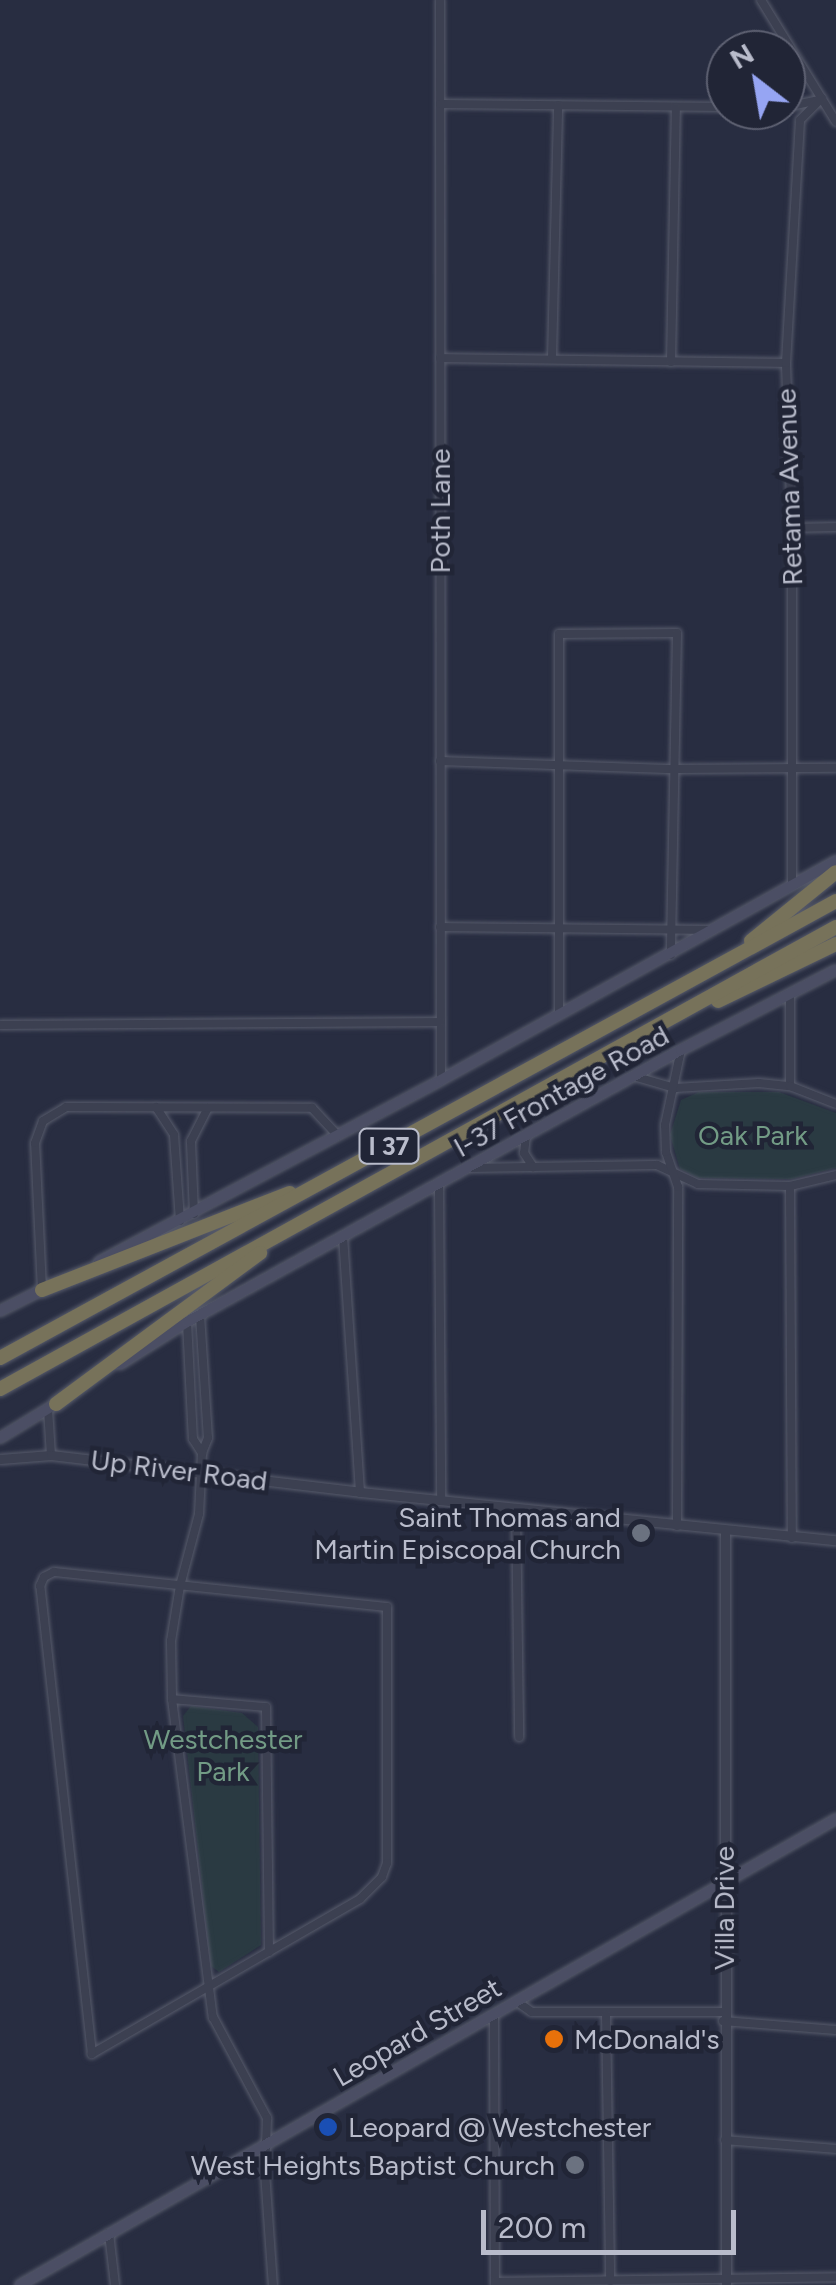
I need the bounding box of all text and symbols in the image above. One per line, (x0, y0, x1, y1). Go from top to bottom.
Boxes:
north arrow (706, 30, 806, 130)
text: N (724, 36, 760, 76)
street label: Retama Avenue (769, 388, 809, 586)
street label: Poth Lane (423, 448, 457, 574)
street label: I-37 Frontage Road (448, 1018, 674, 1164)
park label: Oak Park (698, 1118, 808, 1152)
road number: I 37 (356, 1126, 422, 1166)
street label: Up River Road (89, 1443, 269, 1497)
place label: Saint Thomas and Martin Episcopal Church (314, 1500, 621, 1566)
marker: Saint Thomas and Martin Episcopal Church (630, 1522, 652, 1544)
park label: Westchester Park (144, 1722, 302, 1788)
street label: Villa Drive (707, 1846, 741, 1970)
street label: Leopard Street (327, 1970, 507, 2094)
place label: McDonald's (574, 2022, 719, 2056)
marker: McDonald's (543, 2028, 565, 2050)
place label: Leopard @ Westchester (348, 2110, 651, 2144)
marker: Leopard @ Westchester (317, 2116, 339, 2138)
place label: West Heights Baptist Church (191, 2148, 555, 2182)
marker: West Heights Baptist Church (564, 2154, 586, 2176)
scale bar (486, 2190, 741, 2252)
text: 200 m (498, 2209, 586, 2246)

